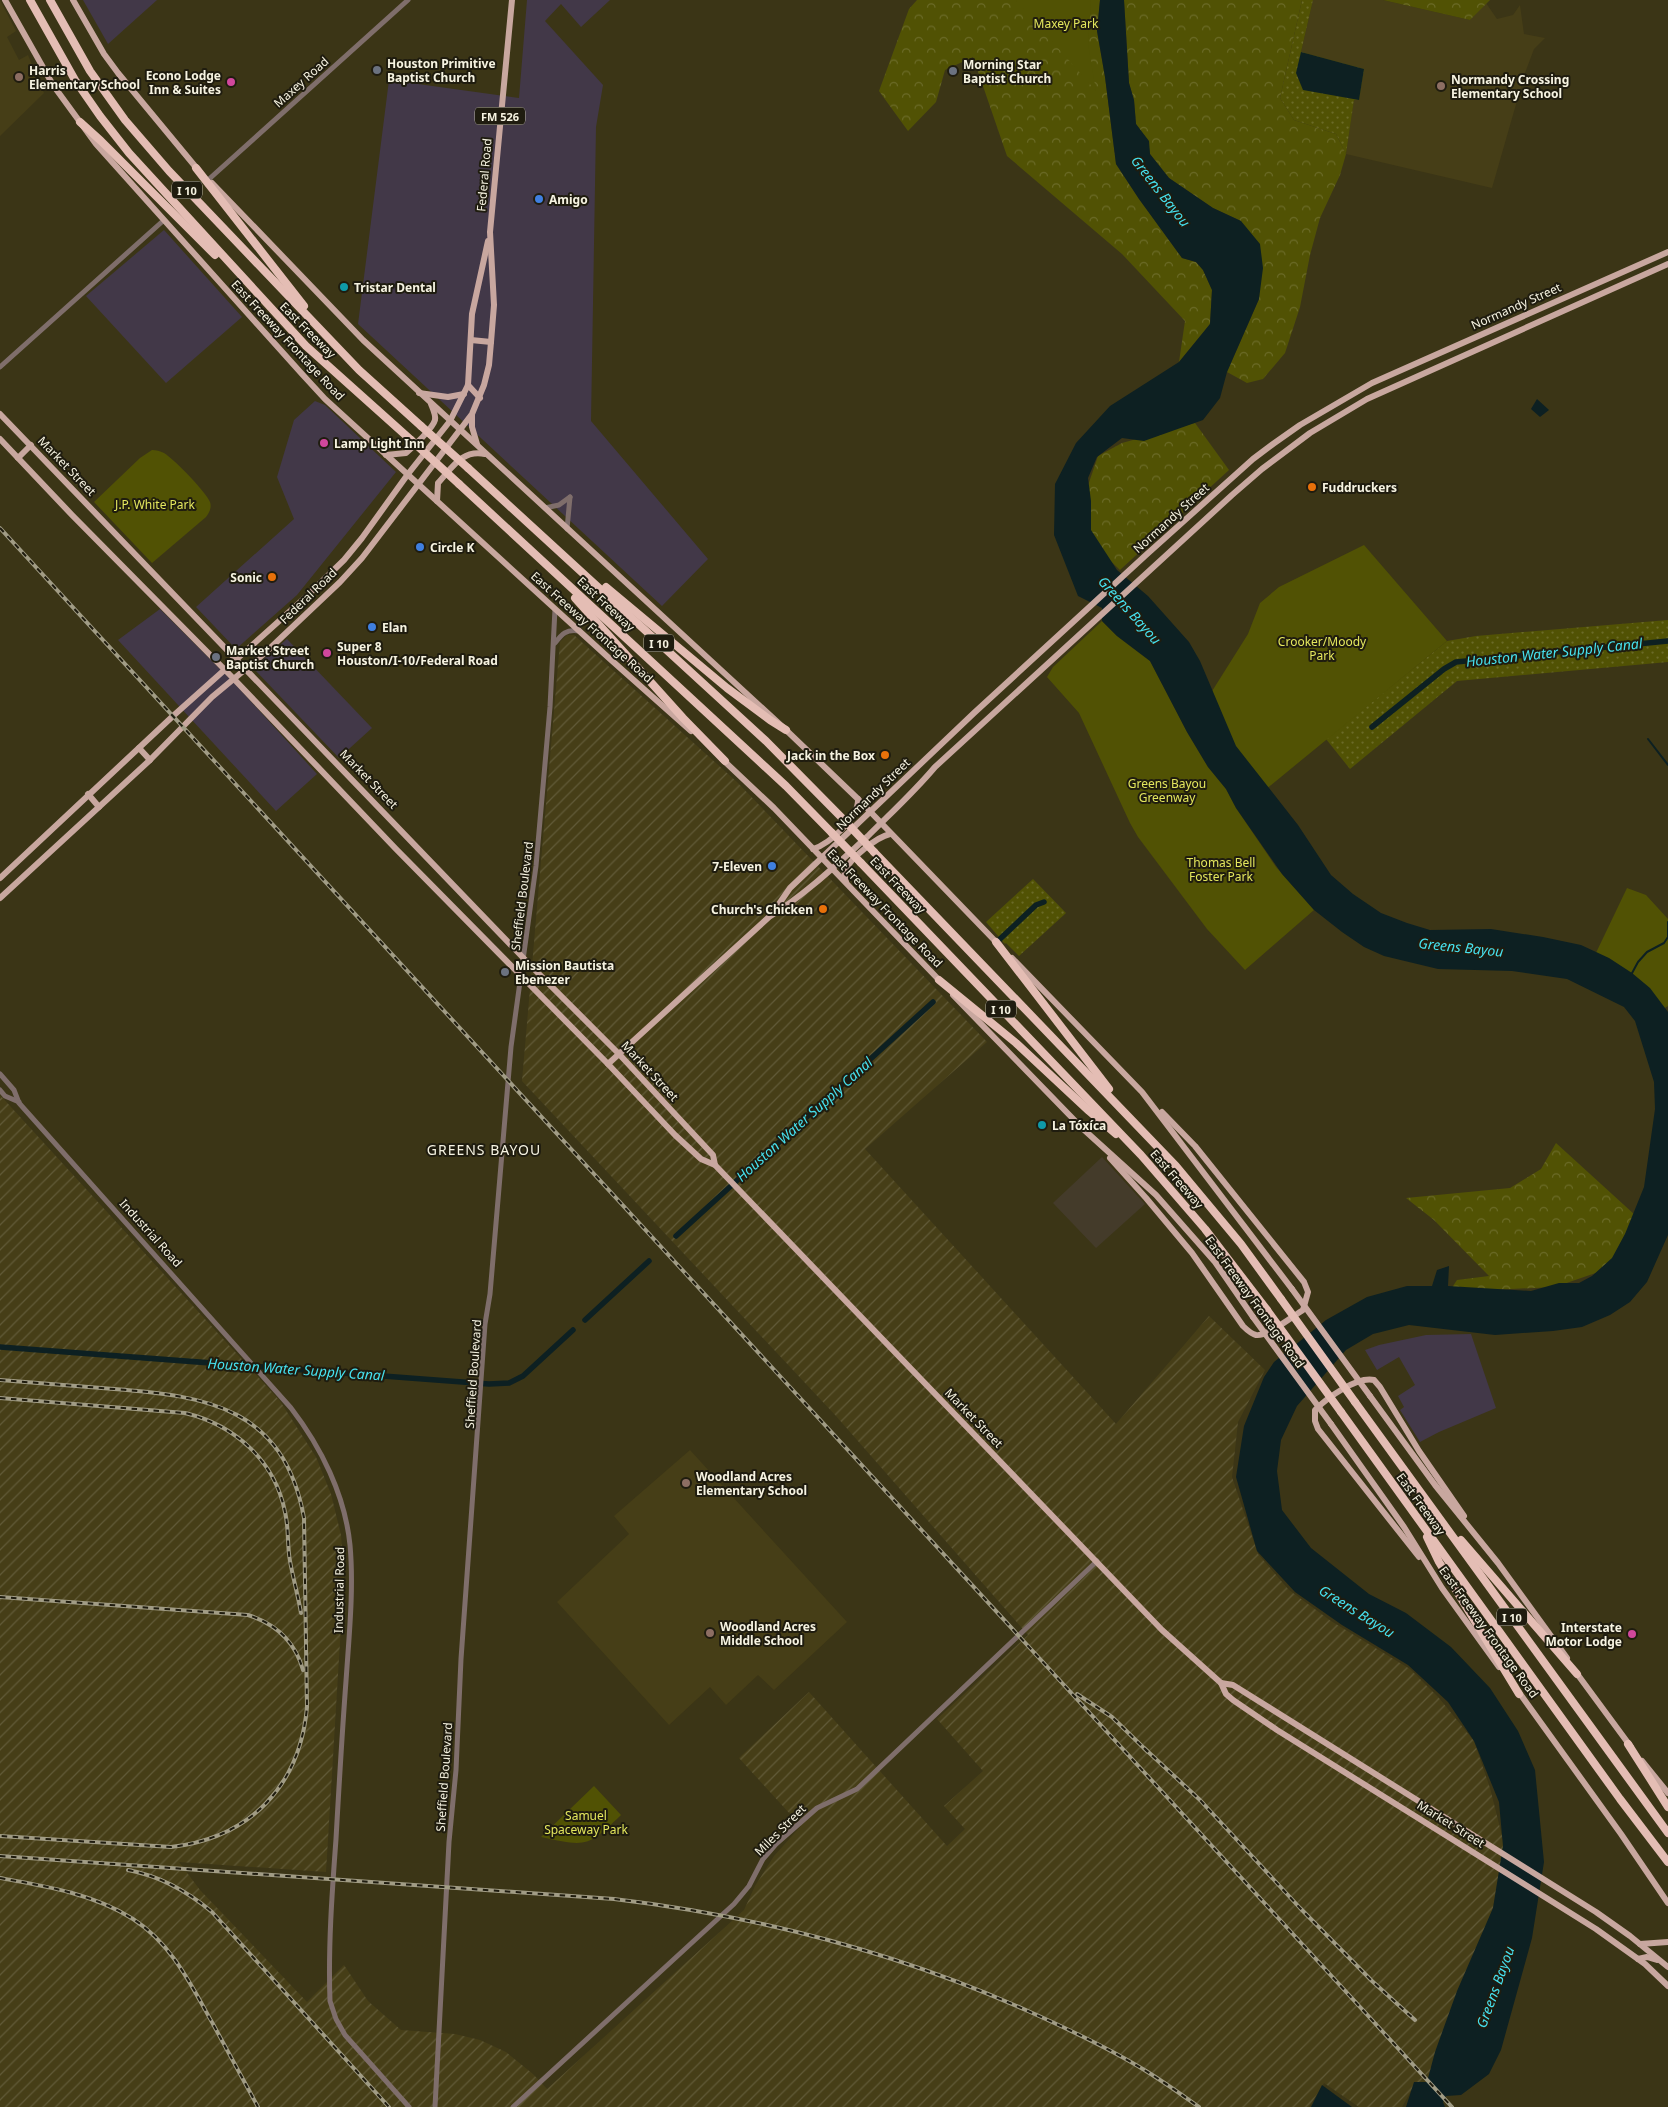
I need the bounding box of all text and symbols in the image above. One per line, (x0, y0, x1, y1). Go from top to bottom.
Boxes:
park label: Maxey Park (1034, 15, 1099, 32)
street label: Maxey Road (270, 53, 332, 111)
place label: Houston Primitive Baptist Church (387, 55, 496, 86)
place label: Morning Star Baptist Church (963, 56, 1051, 87)
place label: Harris Elementary School (29, 62, 140, 93)
marker: Houston Primitive Baptist Church (371, 64, 383, 76)
marker: Morning Star Baptist Church (947, 65, 959, 77)
place label: Econo Lodge Inn & Suites (146, 67, 221, 98)
marker: Harris Elementary School (13, 71, 25, 83)
place label: Normandy Crossing Elementary School (1451, 71, 1569, 102)
marker: Econo Lodge Inn & Suites (225, 76, 237, 88)
marker: Normandy Crossing Elementary School (1435, 80, 1447, 92)
road number: FM 526 (475, 108, 525, 124)
street label: Federal Road (472, 138, 496, 212)
water label: Greens Bayou (1127, 151, 1195, 231)
road number: I 10 (172, 182, 202, 198)
place label: Amigo (549, 191, 588, 208)
marker: Amigo (533, 193, 545, 205)
street label: East Freeway Frontage Road (228, 276, 348, 404)
street label: Normandy Street (1468, 278, 1564, 333)
place label: Tristar Dental (354, 279, 436, 296)
marker: Tristar Dental (338, 281, 350, 293)
street label: East Freeway (276, 298, 340, 362)
street label: Market Street (34, 433, 100, 500)
place label: Lamp Light Inn (334, 435, 425, 452)
marker: Lamp Light Inn (318, 437, 330, 449)
street label: Normandy Street (1129, 479, 1213, 557)
place label: Fuddruckers (1322, 479, 1397, 496)
marker: Fuddruckers (1306, 481, 1318, 493)
park label: J.P. White Park (114, 496, 195, 513)
place label: Circle K (430, 539, 474, 556)
marker: Circle K (414, 541, 426, 553)
street label: Federal Road (276, 564, 340, 628)
street label: East Freeway Frontage Road (527, 567, 657, 687)
place label: Sonic (230, 569, 262, 586)
marker: Sonic (266, 571, 278, 583)
water label: Greens Bayou (1094, 572, 1166, 648)
street label: East Freeway (573, 573, 639, 636)
place label: Elan (382, 619, 407, 636)
marker: Elan (366, 621, 378, 633)
park label: Crooker/Moody Park (1278, 633, 1367, 664)
water label: Houston Water Supply Canal (1465, 633, 1644, 671)
road number: I 10 (644, 634, 674, 651)
place label: Super 8 Houston/I-10/Federal Road (337, 638, 498, 669)
place label: Market Street Baptist Church (226, 642, 314, 673)
marker: Super 8 Houston/I-10/Federal Road (321, 647, 333, 659)
marker: Market Street Baptist Church (210, 651, 222, 663)
street label: Market Street (336, 746, 402, 813)
place label: Jack in the Box (786, 747, 875, 764)
marker: Jack in the Box (879, 749, 891, 761)
street label: Normandy Street (832, 754, 914, 834)
park label: Greens Bayou Greenway (1128, 775, 1206, 806)
street label: Sheffield Boulevard (507, 841, 537, 951)
street label: East Freeway Frontage Road (824, 845, 946, 971)
street label: East Freeway (866, 853, 930, 918)
park label: Thomas Bell Foster Park (1187, 854, 1255, 885)
place label: 7-Eleven (712, 858, 762, 875)
marker: 7-Eleven (766, 860, 778, 872)
place label: Church's Chicken (711, 901, 813, 918)
marker: Church's Chicken (817, 903, 829, 915)
water label: Greens Bayou (1418, 933, 1504, 961)
place label: Mission Bautista Ebenezer (515, 957, 614, 988)
marker: Mission Bautista Ebenezer (499, 966, 511, 978)
road number: I 10 (986, 1001, 1016, 1018)
street label: Market Street (618, 1037, 683, 1105)
water label: Houston Water Supply Canal (732, 1052, 877, 1185)
place label: La Tóxíca (1052, 1117, 1106, 1134)
marker: La Tóxíca (1036, 1119, 1048, 1131)
district label: GREENS BAYOU (427, 1140, 541, 1159)
street label: East Freeway (1147, 1146, 1208, 1213)
street label: Industrial Road (116, 1195, 186, 1271)
street label: East Freeway Frontage Road (1201, 1233, 1309, 1371)
street label: Sheffield Boulevard (461, 1319, 485, 1429)
water label: Houston Water Supply Canal (207, 1353, 386, 1385)
street label: Market Street (941, 1385, 1007, 1452)
place label: Woodland Acres Elementary School (696, 1468, 807, 1499)
street label: East Freeway (1393, 1469, 1450, 1539)
marker: Woodland Acres Elementary School (680, 1477, 692, 1489)
street label: Industrial Road (330, 1547, 348, 1633)
street label: East Freeway Frontage Road (1435, 1563, 1543, 1701)
water label: Greens Bayou (1316, 1580, 1398, 1642)
road number: I 10 (1497, 1608, 1527, 1625)
place label: Woodland Acres Middle School (720, 1618, 816, 1649)
place label: Interstate Motor Lodge (1545, 1619, 1622, 1650)
marker: Woodland Acres Middle School (704, 1627, 716, 1639)
marker: Interstate Motor Lodge (1626, 1628, 1638, 1640)
street label: Sheffield Boulevard (432, 1722, 456, 1832)
street label: Market Street (1414, 1796, 1489, 1852)
street label: Miles Street (751, 1800, 810, 1859)
park label: Samuel Spaceway Park (544, 1807, 628, 1838)
water label: Greens Bayou (1471, 1944, 1519, 2030)

